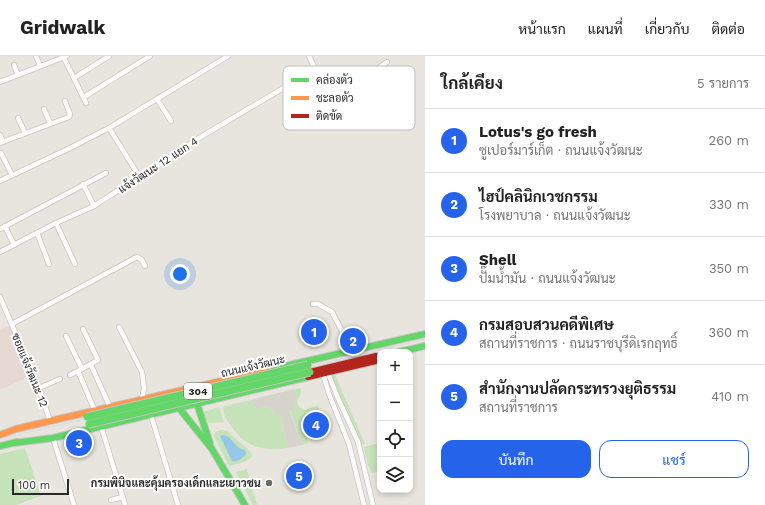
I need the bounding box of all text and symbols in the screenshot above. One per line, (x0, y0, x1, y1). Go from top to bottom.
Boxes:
text: Gridwalk (20, 16, 105, 39)
text: หน้าแรก (518, 21, 566, 37)
text: แผนที่ (588, 21, 623, 37)
text: เกี่ยวกับ (645, 21, 689, 37)
text: ติดต่อ (711, 21, 745, 37)
legend (283, 66, 415, 130)
text: คล่องตัว (316, 73, 353, 87)
text: ใกล้เคียง (441, 73, 503, 93)
text: 5 รายการ (697, 76, 749, 91)
text: ชะลอตัว (316, 91, 354, 105)
text: ติดขัด (316, 109, 342, 123)
text: Lotus's go fresh (479, 123, 597, 141)
text: 1 (451, 133, 457, 148)
text: 260 m (709, 133, 749, 148)
street label: แจ้งวัฒนะ 12 แยก 4 (115, 134, 201, 196)
text: ซูเปอร์มาร์เก็ต · ถนนแจ้งวัฒนะ (479, 143, 643, 158)
text: ไฮป์คลินิกเวชกรรม (479, 188, 598, 206)
text: 2 (450, 197, 458, 212)
text: 330 m (709, 197, 749, 212)
text: โรงพยาบาล · ถนนแจ้งวัฒนะ (479, 208, 631, 223)
text: Shell (479, 251, 516, 269)
text: 3 (450, 261, 458, 276)
text: 350 m (709, 261, 749, 276)
your location (170, 264, 190, 284)
text: ปั๊มน้ำมัน · ถนนแจ้งวัฒนะ (479, 271, 616, 286)
text: กรมสอบสวนคดีพิเศษ (479, 316, 614, 334)
pin: 1 (301, 317, 327, 347)
text: 4 (450, 325, 458, 340)
text: 360 m (709, 325, 749, 340)
pin: 2 (340, 326, 366, 356)
street label: ซอยแจ้งวัฒนะ 12 (9, 331, 51, 409)
text: สถานที่ราชการ · ถนนราชบุรีดิเรกฤทธิ์ (479, 336, 678, 351)
map controls (377, 349, 413, 493)
button: + (377, 349, 413, 385)
street label: ถนนแจ้งวัฒนะ (219, 352, 287, 380)
text: สำนักงานปลัดกระทรวงยุติธรรม (479, 380, 676, 398)
road number: 304 (184, 383, 212, 399)
button: − (377, 385, 413, 421)
text: 5 (450, 389, 458, 404)
text: 410 m (711, 389, 749, 404)
text: สถานที่ราชการ (479, 400, 558, 415)
pin: 4 (303, 410, 329, 440)
button: locate (377, 421, 413, 457)
pin: 3 (66, 428, 92, 458)
button: บันทึก (441, 440, 591, 478)
button: แชร์ (599, 440, 749, 478)
button: layers (377, 457, 413, 493)
pin: 5 (286, 461, 312, 491)
place label: กรมพินิจและคุ้มครองเด็กและเยาวชน (91, 475, 261, 491)
scale bar (12, 477, 69, 496)
marker: กรมพินิจและคุ้มครองเด็กและเยาวชน (264, 478, 274, 488)
text: 100 m (18, 479, 50, 492)

